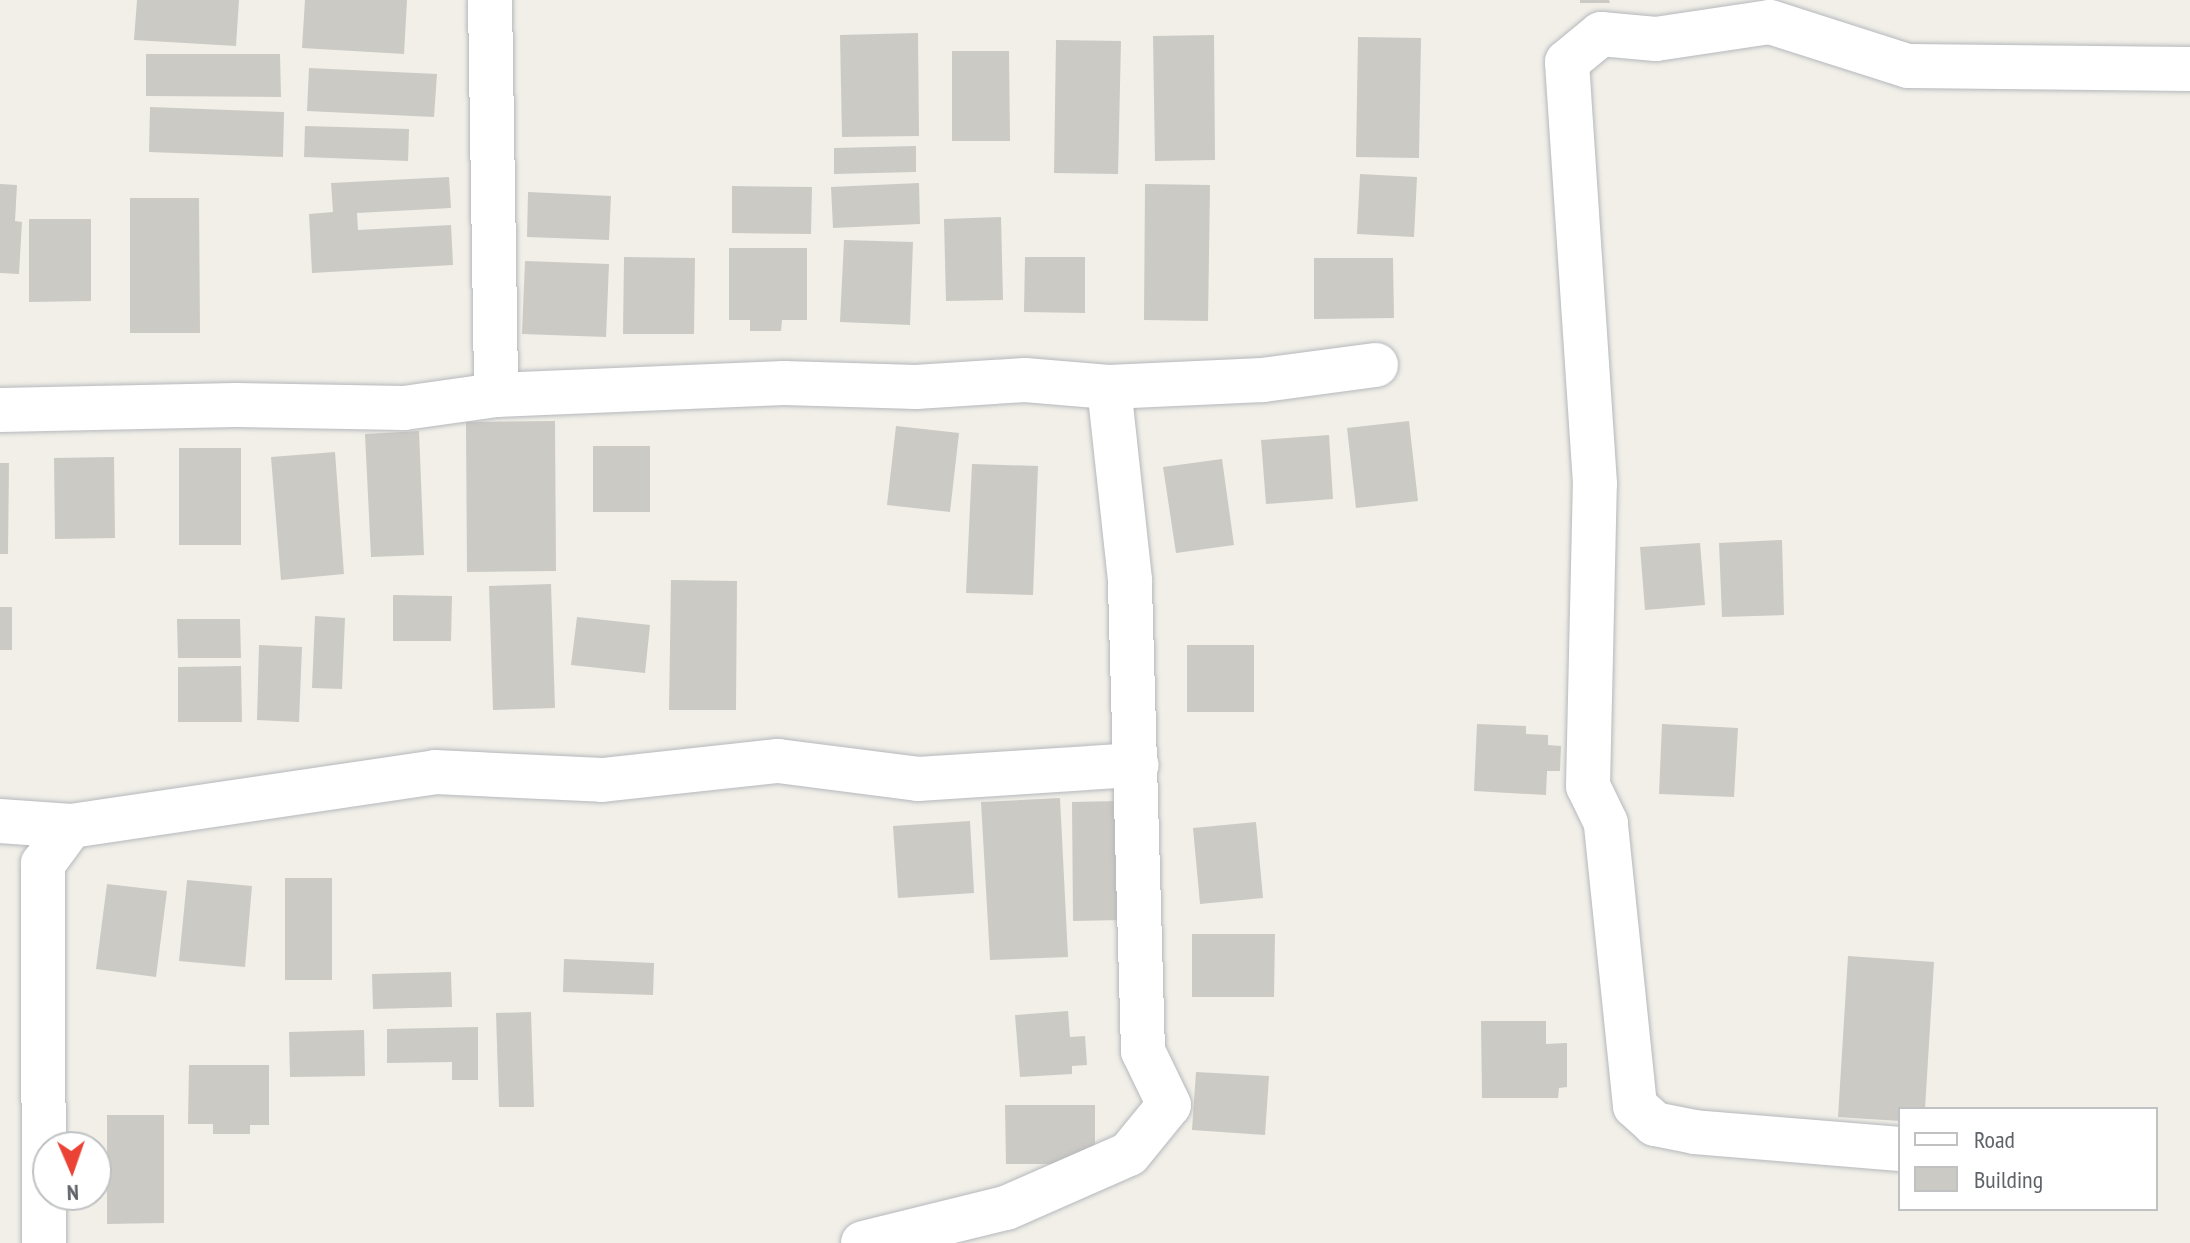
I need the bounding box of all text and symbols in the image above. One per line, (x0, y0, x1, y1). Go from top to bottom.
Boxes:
legend (1898, 1107, 2158, 1211)
text: Road (1974, 1124, 2015, 1155)
north arrow (32, 1131, 112, 1211)
text: Building (1974, 1164, 2043, 1195)
text: N (66, 1179, 79, 1207)

